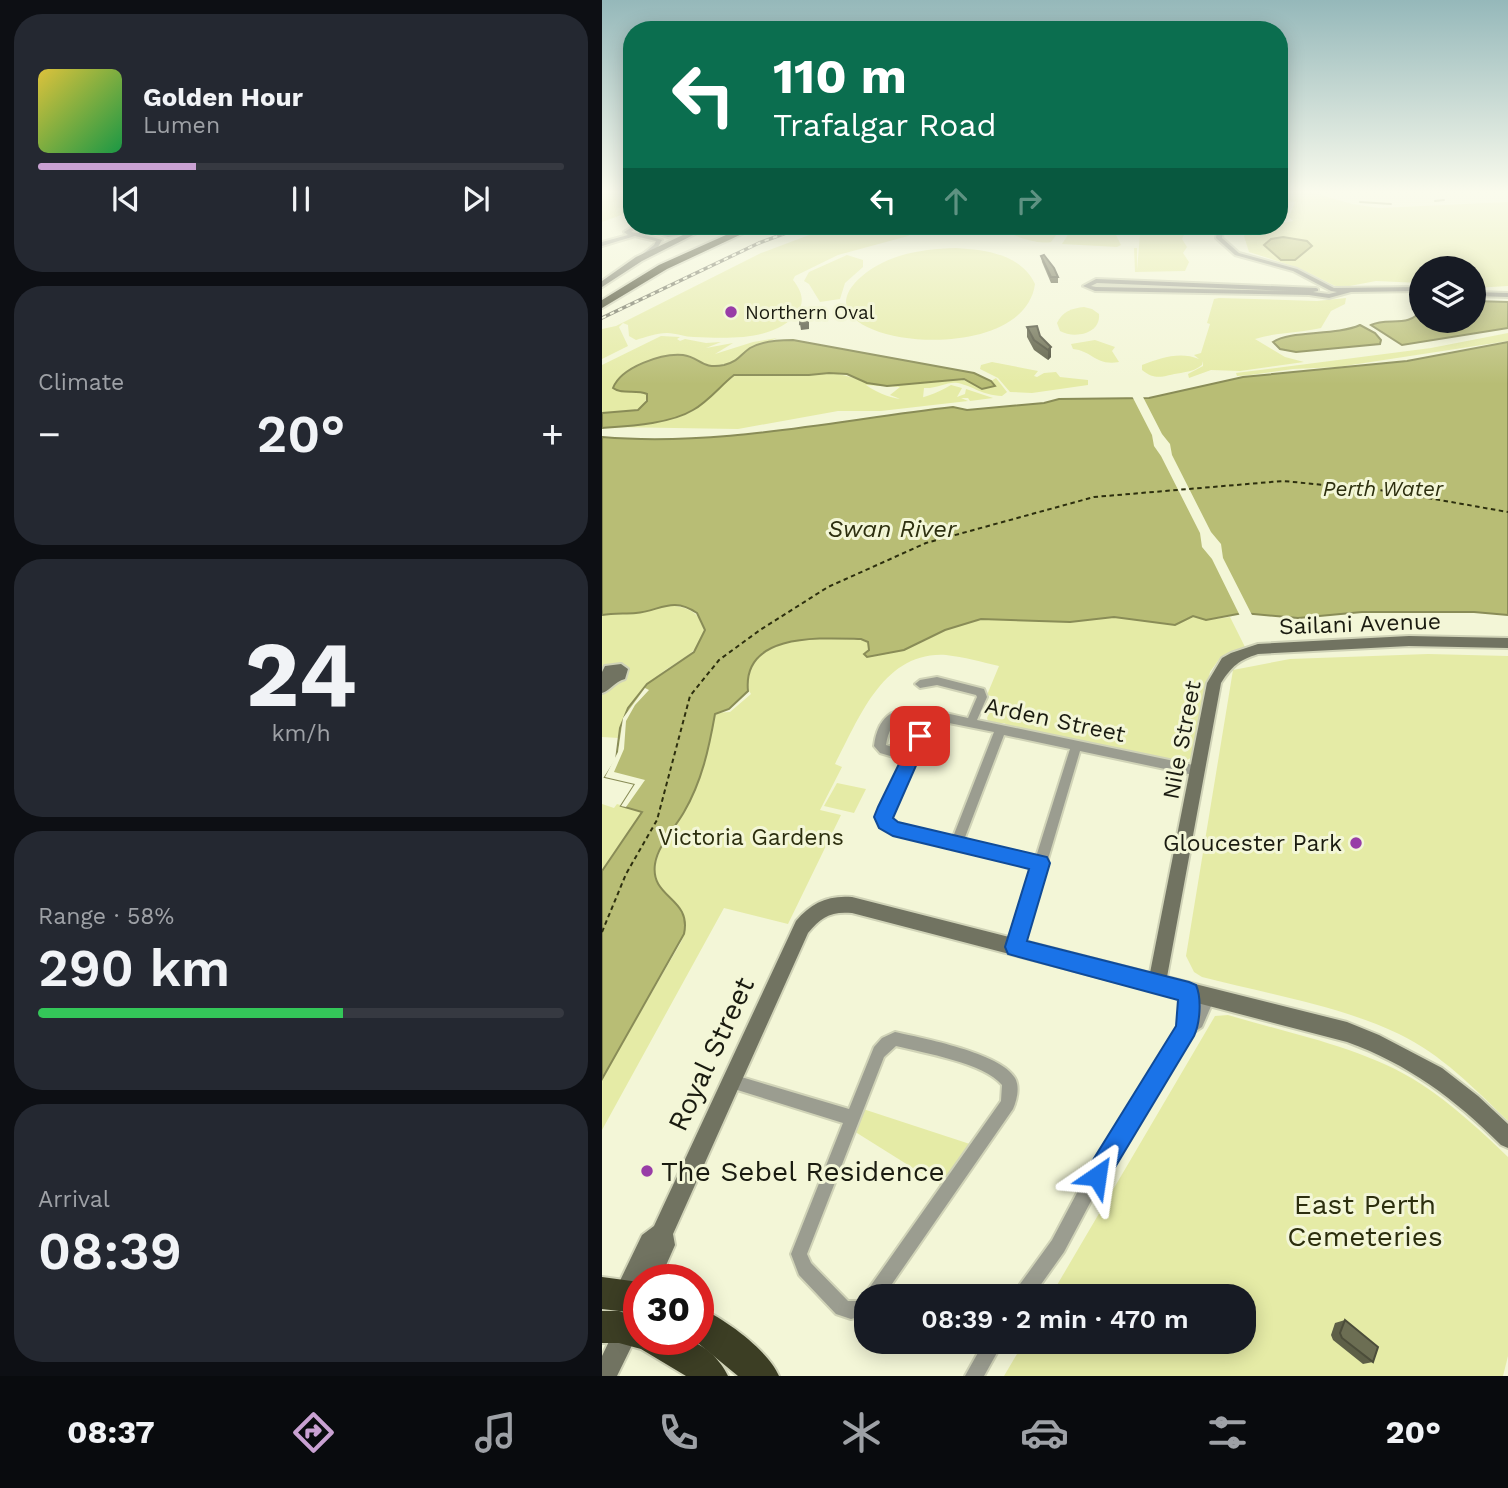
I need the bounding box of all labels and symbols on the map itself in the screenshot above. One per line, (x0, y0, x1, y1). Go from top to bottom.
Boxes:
place label: Northern Oval (745, 301, 875, 324)
marker: Northern Oval (723, 304, 739, 320)
water label: Perth Water (1323, 476, 1444, 501)
water label: Swan River (828, 515, 958, 543)
street label: Sailani Avenue (1278, 608, 1442, 640)
street label: Nile Street (1157, 678, 1207, 802)
street label: Arden Street (982, 692, 1128, 748)
pin (890, 706, 950, 766)
park label: Victoria Gardens (658, 824, 844, 851)
place label: Gloucester Park (1163, 830, 1342, 857)
marker: Gloucester Park (1348, 835, 1364, 851)
street label: Royal Street (661, 972, 761, 1136)
position arrow (1060, 1139, 1134, 1213)
place label: The Sebel Residence (661, 1155, 945, 1188)
marker: The Sebel Residence (639, 1163, 655, 1179)
park label: East Perth Cemeteries (1287, 1188, 1443, 1253)
speed limit sign: 30 (623, 1264, 714, 1355)

